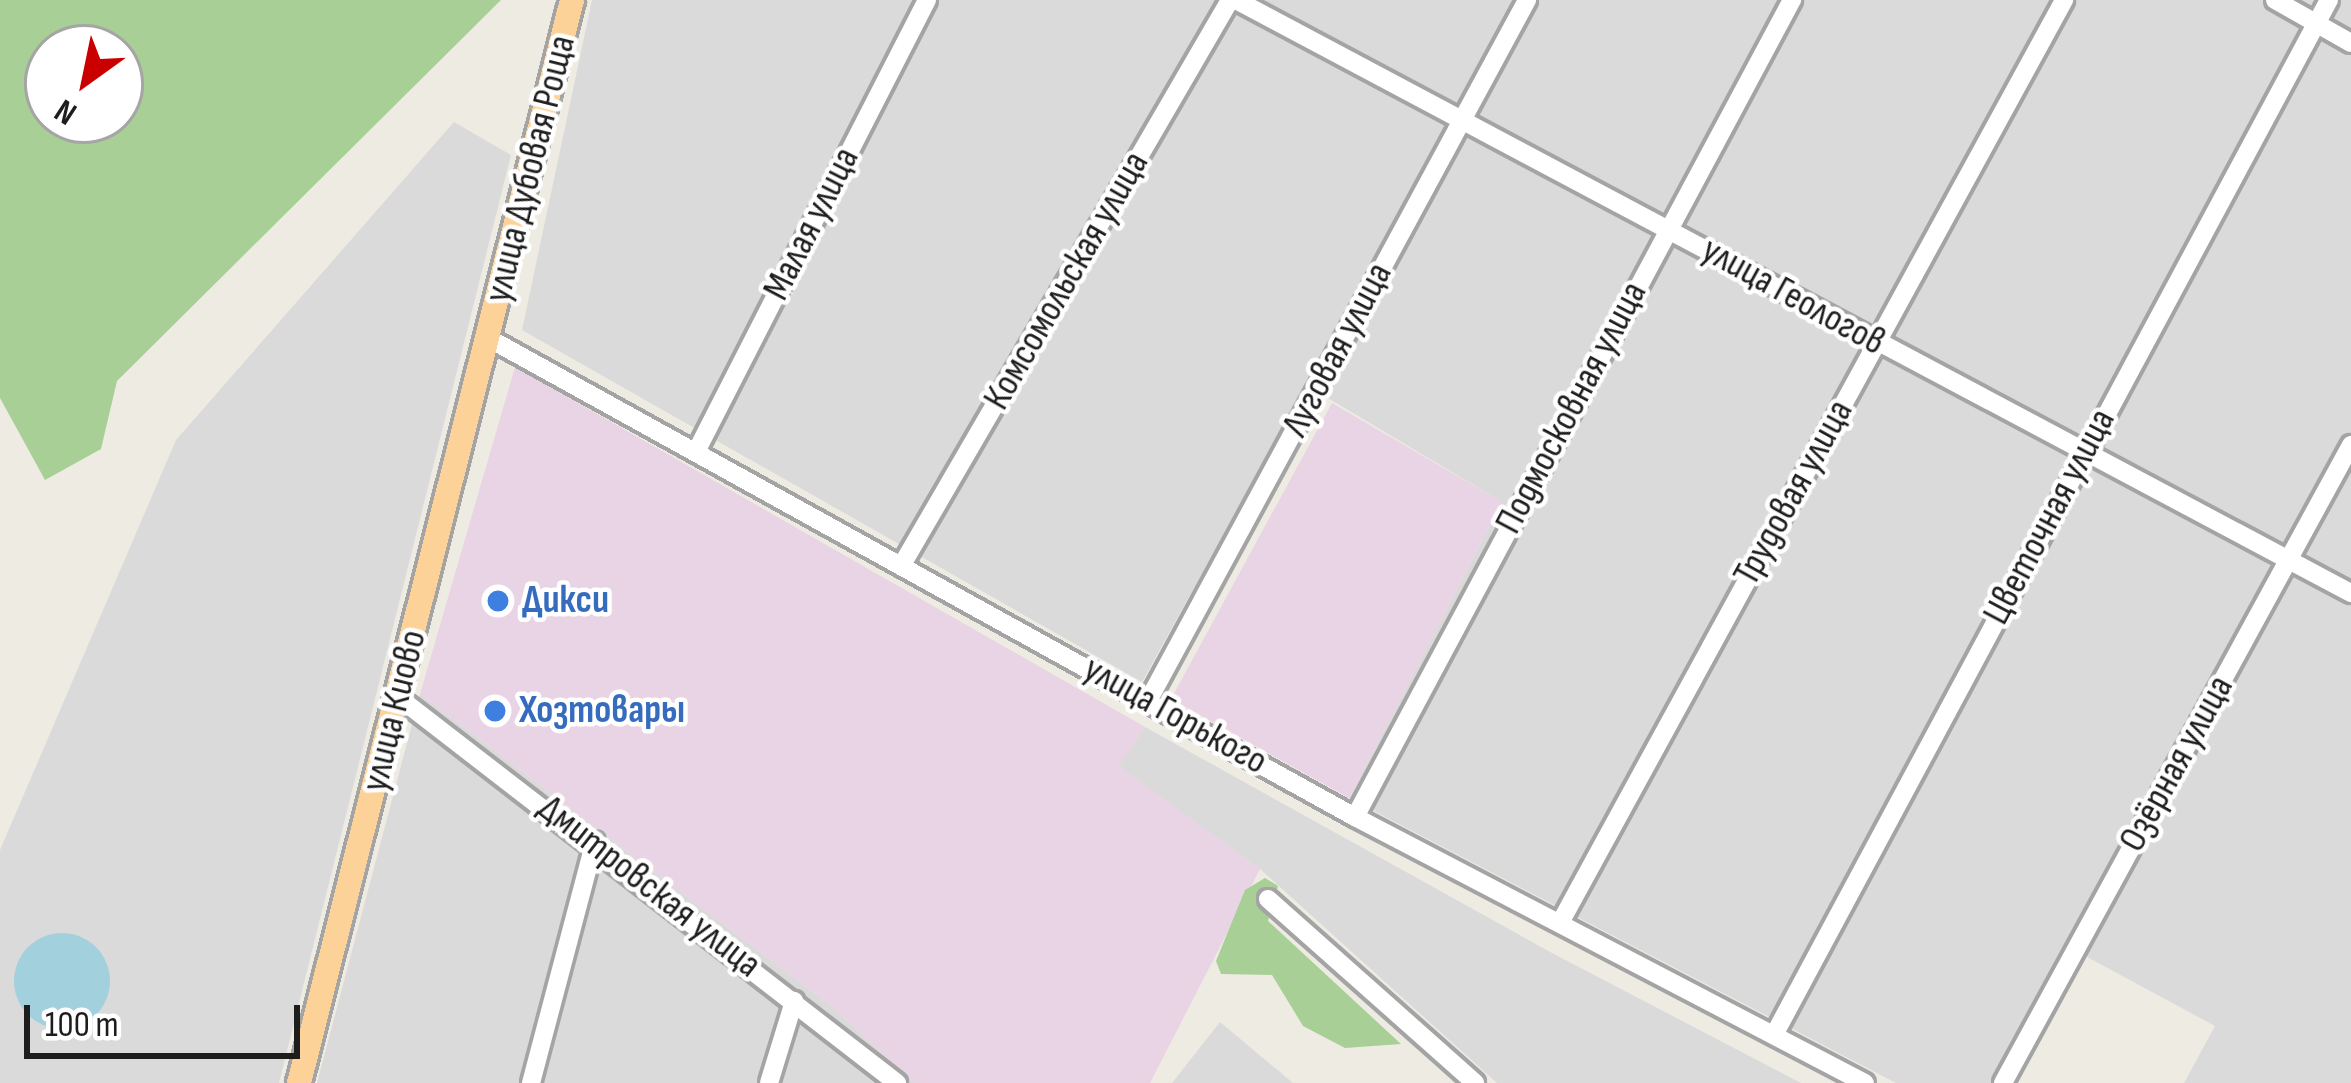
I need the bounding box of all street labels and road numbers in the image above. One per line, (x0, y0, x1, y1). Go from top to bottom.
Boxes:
street label: улица Дубовая Роща (475, 31, 587, 307)
street label: Малая улица (754, 140, 870, 308)
street label: Комсомольская улица (974, 144, 1160, 418)
street label: улица Геологов (1693, 227, 1893, 367)
street label: Луговая улица (1273, 255, 1403, 445)
street label: Подмосковная улица (1486, 274, 1658, 542)
street label: Трудовая улица (1724, 392, 1864, 594)
street label: Цветочная улица (1974, 401, 2126, 633)
street label: улица Киово (352, 625, 438, 797)
street label: улица Горького (1075, 646, 1275, 786)
street label: Озёрная улица (2110, 668, 2244, 860)
street label: Дмитровская улица (528, 785, 770, 989)

